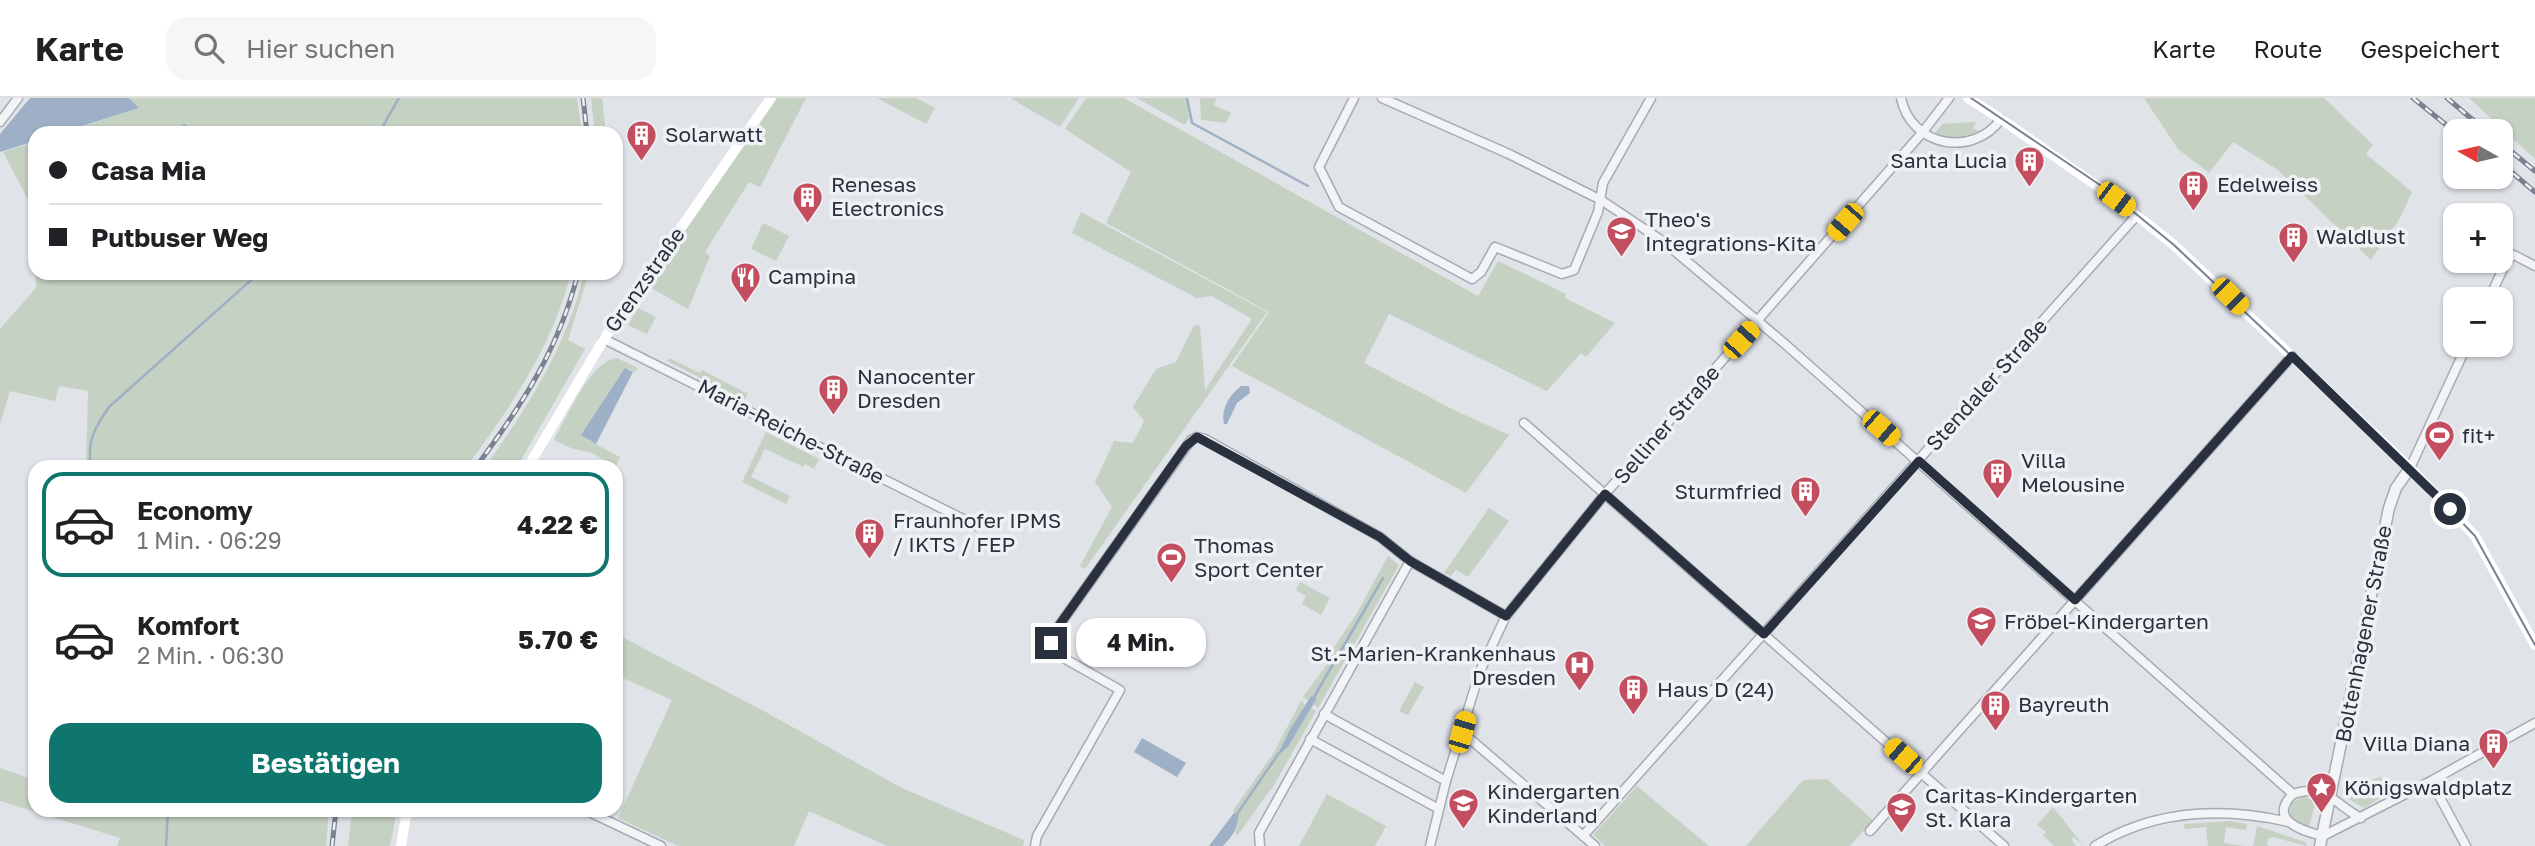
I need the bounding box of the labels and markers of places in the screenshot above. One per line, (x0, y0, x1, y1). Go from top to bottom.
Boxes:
building icon: Solarwatt (625, 118, 659, 162)
place label: Solarwatt (665, 121, 763, 147)
building icon: Santa Lucia (2013, 144, 2047, 188)
place label: Santa Lucia (1890, 147, 2007, 173)
building icon: Edelweiss (2177, 168, 2211, 212)
place label: Renesas Electronics (831, 171, 944, 221)
place label: Edelweiss (2217, 171, 2318, 197)
building icon: Renesas Electronics (791, 180, 825, 224)
place label: Theo's Integrations-Kita (1645, 206, 1816, 256)
school or university icon: Theo's Integrations-Kita (1605, 215, 1639, 259)
building icon: Waldlust (2276, 220, 2310, 264)
place label: Waldlust (2316, 223, 2406, 249)
restaurant icon: Campina (728, 260, 762, 304)
place label: Campina (768, 263, 856, 289)
place label: Nanocenter Dresden (857, 363, 975, 413)
building icon: Nanocenter Dresden (817, 372, 851, 416)
sports icon: fit+ (2422, 419, 2456, 463)
place label: fit+ (2462, 422, 2495, 448)
place label: Villa Melousine (2021, 447, 2125, 497)
building icon: Villa Melousine (1981, 456, 2015, 500)
building icon: Sturmfried (1788, 475, 1822, 519)
place label: Sturmfried (1675, 478, 1782, 504)
place label: Fraunhofer IPMS / IKTS / FEP (893, 507, 1061, 557)
building icon: Fraunhofer IPMS / IKTS / FEP (853, 516, 887, 560)
place label: Thomas Sport Center (1194, 532, 1323, 582)
sports icon: Thomas Sport Center (1154, 541, 1188, 585)
school or university icon: Fröbel-Kindergarten (1964, 605, 1998, 649)
place label: Fröbel-Kindergarten (2004, 608, 2209, 634)
place label: St.-Marien-Krankenhaus Dresden (1310, 640, 1556, 690)
hospital icon: St.-Marien-Krankenhaus Dresden (1562, 649, 1596, 693)
building icon: Haus D (24) (1617, 673, 1651, 717)
place label: Haus D (24) (1657, 676, 1775, 702)
building icon: Bayreuth (1978, 688, 2012, 732)
place label: Bayreuth (2018, 691, 2109, 717)
building icon: Villa Diana (2476, 727, 2510, 771)
place label: Villa Diana (2363, 730, 2470, 756)
place icon: Königswaldplatz (2304, 771, 2338, 815)
place label: Königswaldplatz (2344, 774, 2512, 800)
place label: Kindergarten Kinderland (1487, 778, 1620, 828)
place label: Caritas-Kindergarten St. Klara (1925, 782, 2137, 832)
school or university icon: Kindergarten Kinderland (1447, 787, 1481, 831)
school or university icon: Caritas-Kindergarten St. Klara (1885, 791, 1919, 835)

